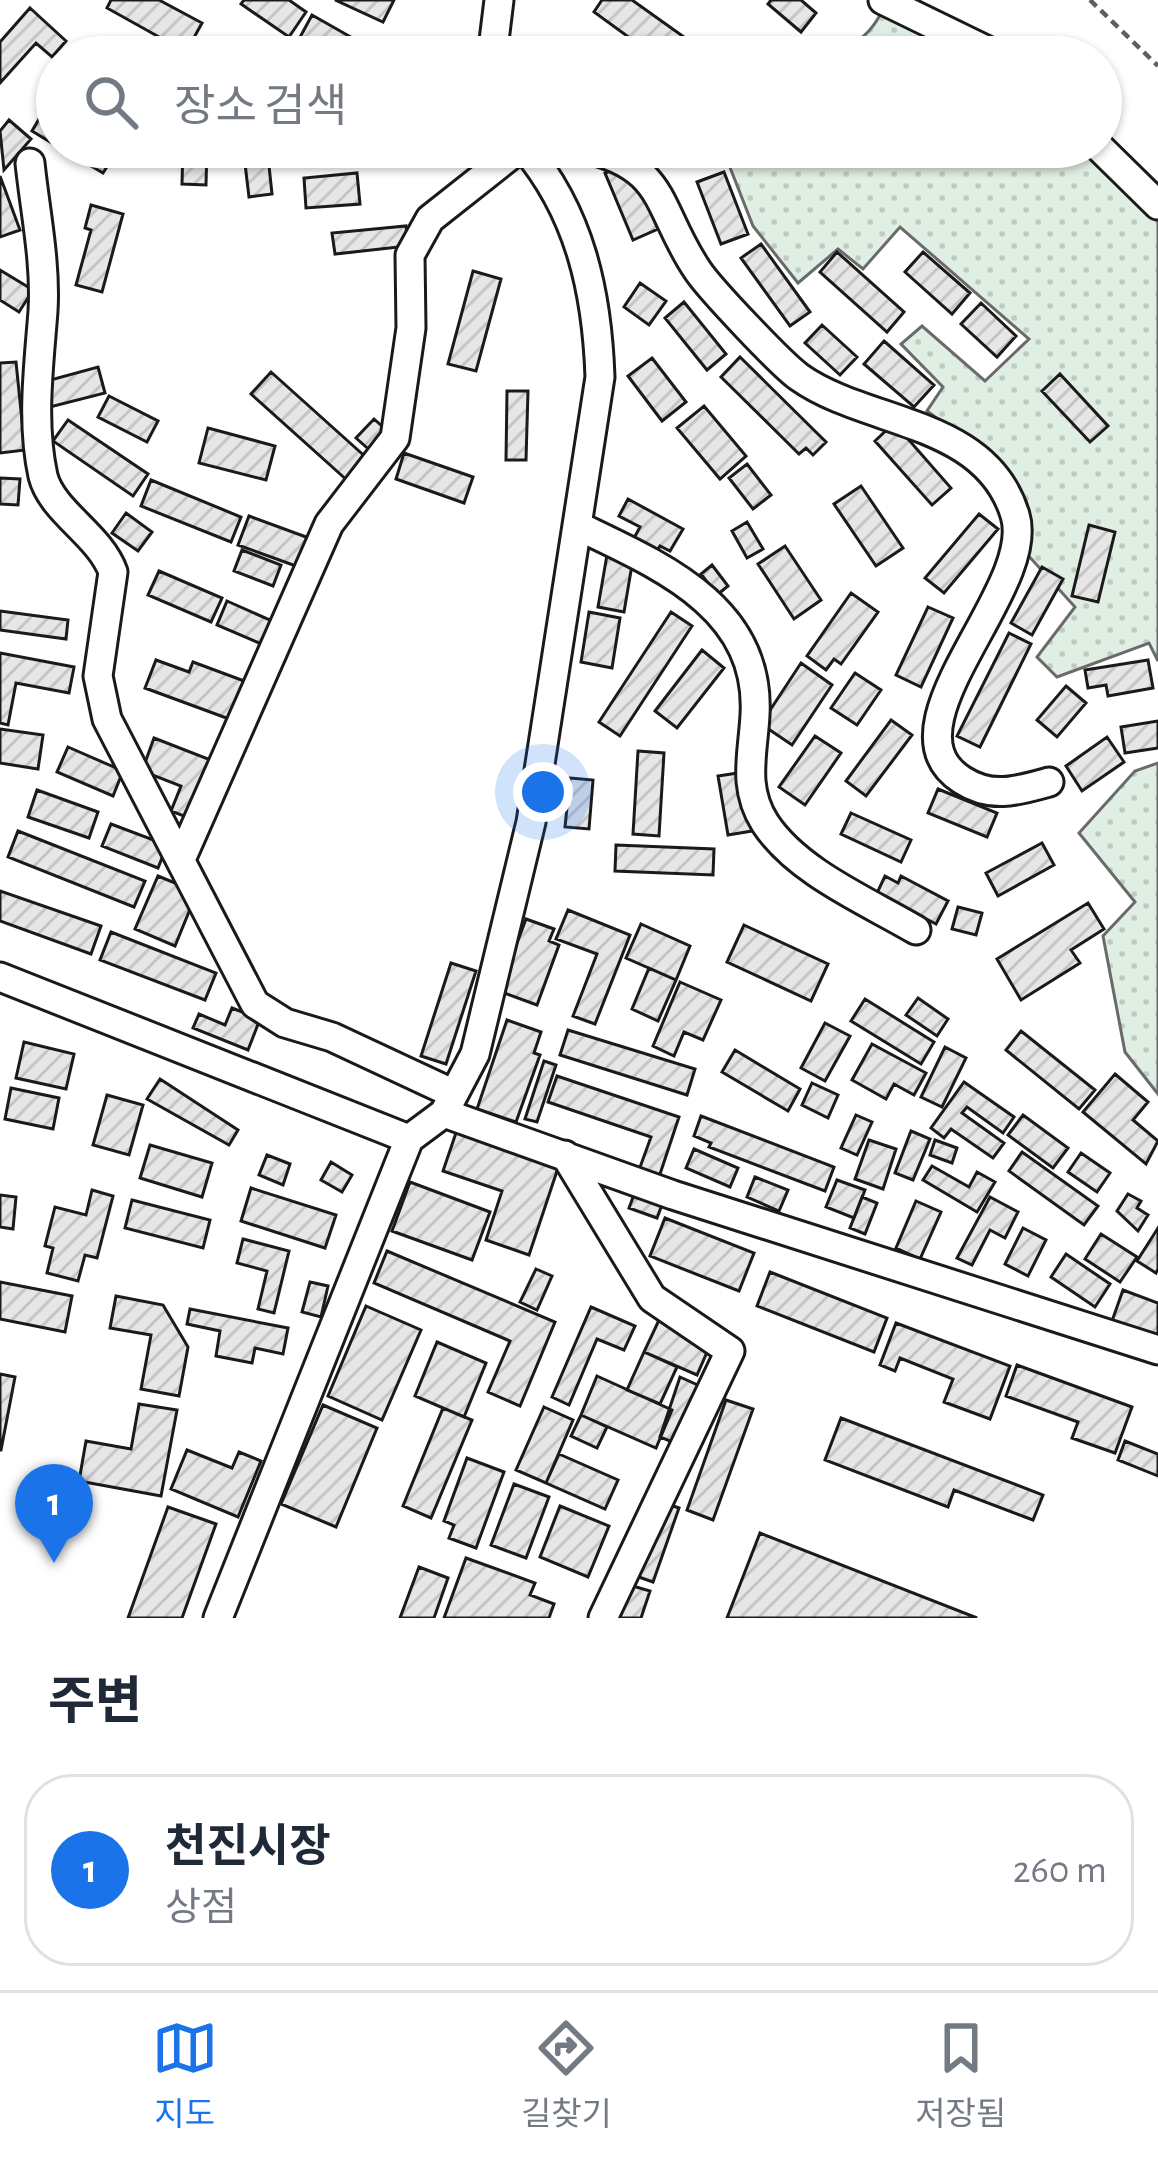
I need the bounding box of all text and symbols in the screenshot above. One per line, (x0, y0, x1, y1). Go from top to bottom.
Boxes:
search box (36, 36, 1122, 168)
icon: search (78, 69, 144, 135)
text: 장소 검색 (174, 85, 347, 130)
your location (513, 762, 573, 822)
pin: 1 (15, 1464, 93, 1563)
text: 주변 (48, 1677, 142, 1728)
text: 천진시장 (165, 1825, 331, 1870)
text: 1 (83, 1851, 97, 1890)
text: 260 m (1013, 1851, 1107, 1890)
text: 상점 (165, 1889, 237, 1928)
tab: 지도 (152, 2015, 218, 2136)
tab: 길찾기 (521, 2015, 612, 2136)
tab: 저장됨 (915, 2015, 1006, 2136)

